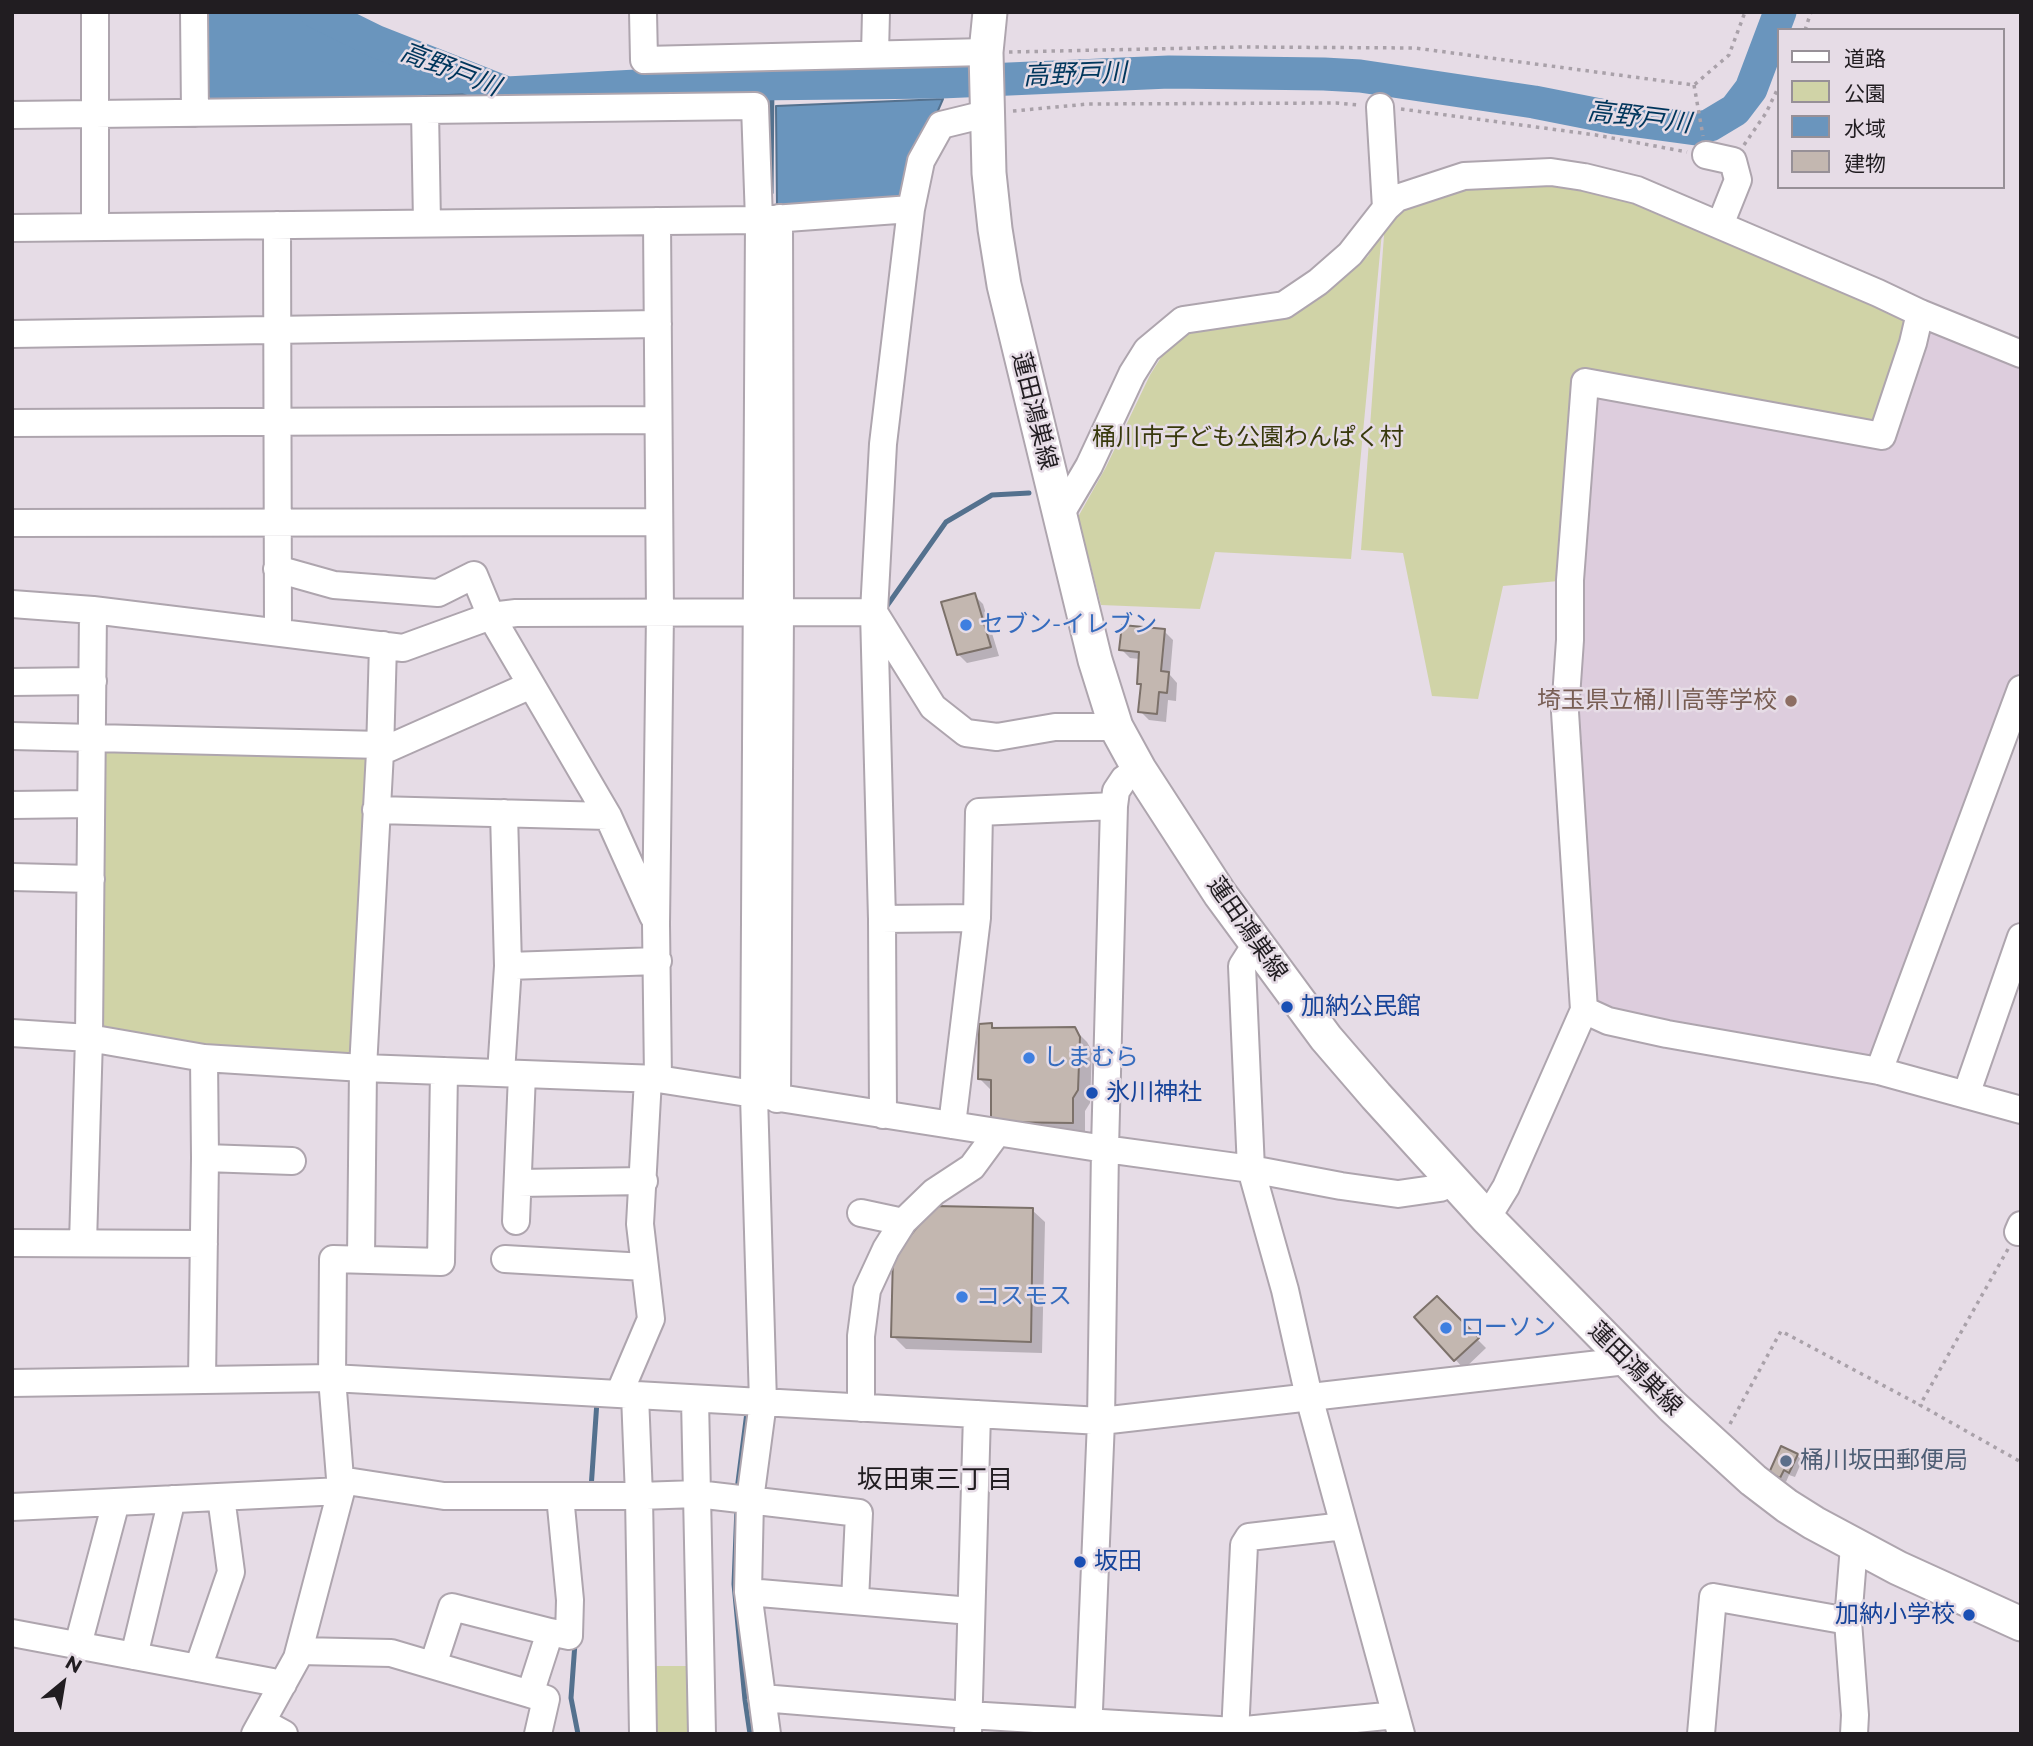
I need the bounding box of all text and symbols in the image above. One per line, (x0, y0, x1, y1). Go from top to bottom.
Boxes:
legend (1778, 28, 2005, 189)
water label: 高野戸川 (396, 37, 504, 103)
text: 道路 (1844, 46, 1886, 71)
water label: 高野戸川 (1022, 58, 1128, 92)
text: 公園 (1844, 81, 1886, 106)
water label: 高野戸川 (1585, 96, 1693, 140)
text: 水域 (1844, 116, 1886, 141)
text: 建物 (1844, 151, 1886, 176)
street label: 蓮田鴻巣線 (1006, 349, 1062, 473)
park label: 桶川市子ども公園わんぱく村 (1092, 424, 1404, 452)
place label: セブン-イレブン (980, 611, 1157, 639)
marker: セブン-イレブン (958, 617, 974, 633)
place label: 埼玉県立桶川高等学校 (1537, 687, 1777, 715)
marker: 埼玉県立桶川高等学校 (1783, 693, 1799, 709)
street label: 蓮田鴻巣線 (1201, 872, 1293, 986)
place label: 加納公民館 (1301, 993, 1421, 1021)
marker: 加納公民館 (1279, 999, 1295, 1015)
place label: しまむら (1043, 1044, 1139, 1072)
marker: しまむら (1021, 1050, 1037, 1066)
place label: 氷川神社 (1106, 1079, 1202, 1107)
marker: 氷川神社 (1084, 1085, 1100, 1101)
place label: コスモス (976, 1283, 1072, 1311)
marker: コスモス (954, 1289, 970, 1305)
place label: ローソン (1460, 1314, 1556, 1342)
street label: 蓮田鴻巣線 (1582, 1316, 1688, 1422)
marker: ローソン (1438, 1320, 1454, 1336)
place label: 桶川坂田郵便局 (1800, 1447, 1968, 1475)
marker: 桶川坂田郵便局 (1778, 1453, 1794, 1469)
district label: 坂田東三丁目 (857, 1464, 1013, 1496)
place label: 坂田 (1094, 1548, 1142, 1576)
marker: 坂田 (1072, 1554, 1088, 1570)
place label: 加納小学校 (1835, 1601, 1955, 1629)
marker: 加納小学校 (1961, 1607, 1977, 1623)
north arrow (28, 1648, 98, 1718)
text: N (61, 1651, 86, 1678)

